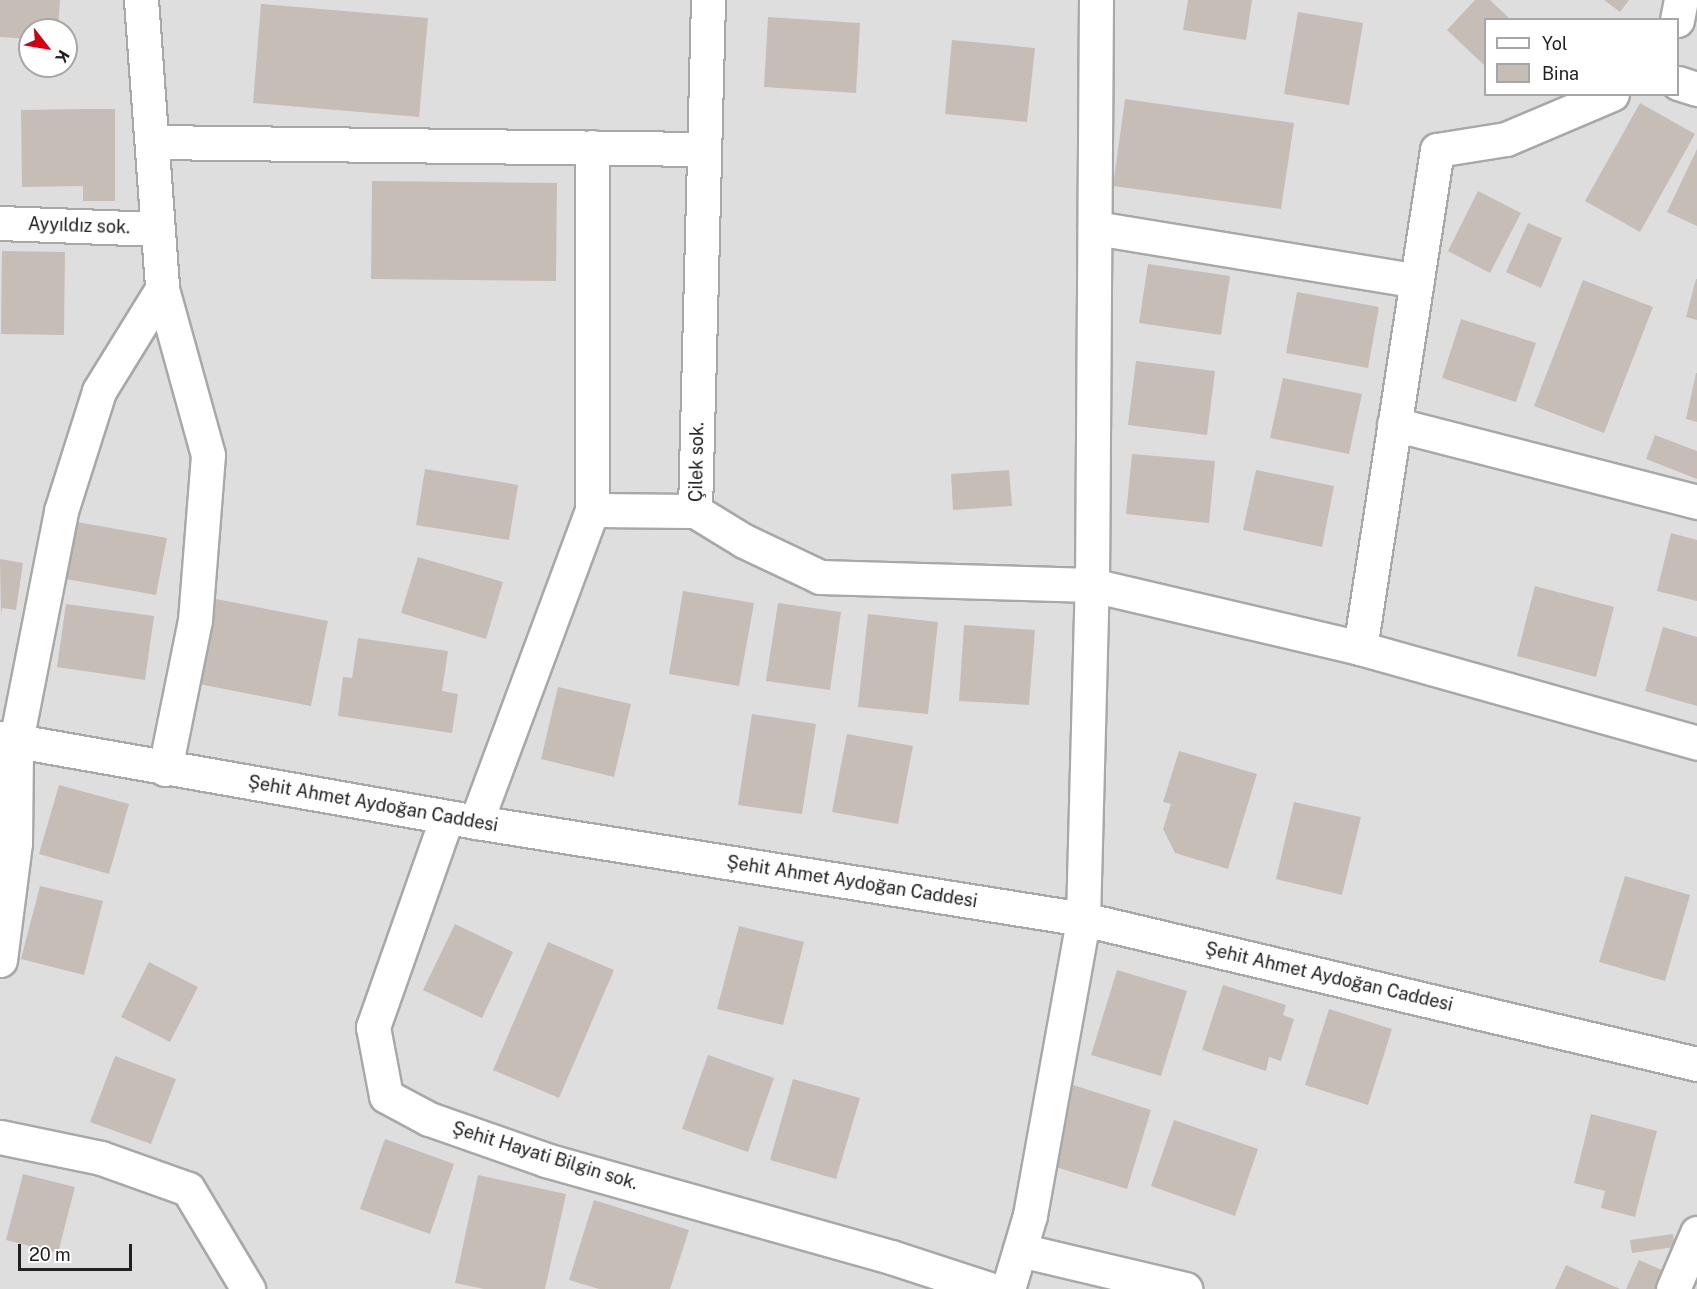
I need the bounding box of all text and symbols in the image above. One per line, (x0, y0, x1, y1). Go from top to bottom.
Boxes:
north arrow (18, 18, 78, 78)
legend (1484, 18, 1679, 96)
text: Yol (1542, 33, 1567, 54)
text: K (51, 47, 73, 66)
text: Bina (1542, 63, 1579, 84)
street label: Ayyıldız sok. (28, 213, 130, 239)
street label: Çilek sok. (686, 422, 708, 502)
street label: Şehit Ahmet Aydoğan Caddesi (246, 771, 500, 837)
street label: Şehit Ahmet Aydoğan Caddesi (725, 852, 979, 912)
street label: Şehit Ahmet Aydoğan Caddesi (1203, 938, 1455, 1016)
street label: Şehit Hayati Bilgin sok. (450, 1117, 640, 1195)
scale bar (21, 1232, 135, 1270)
text: 20 m (29, 1244, 71, 1265)

